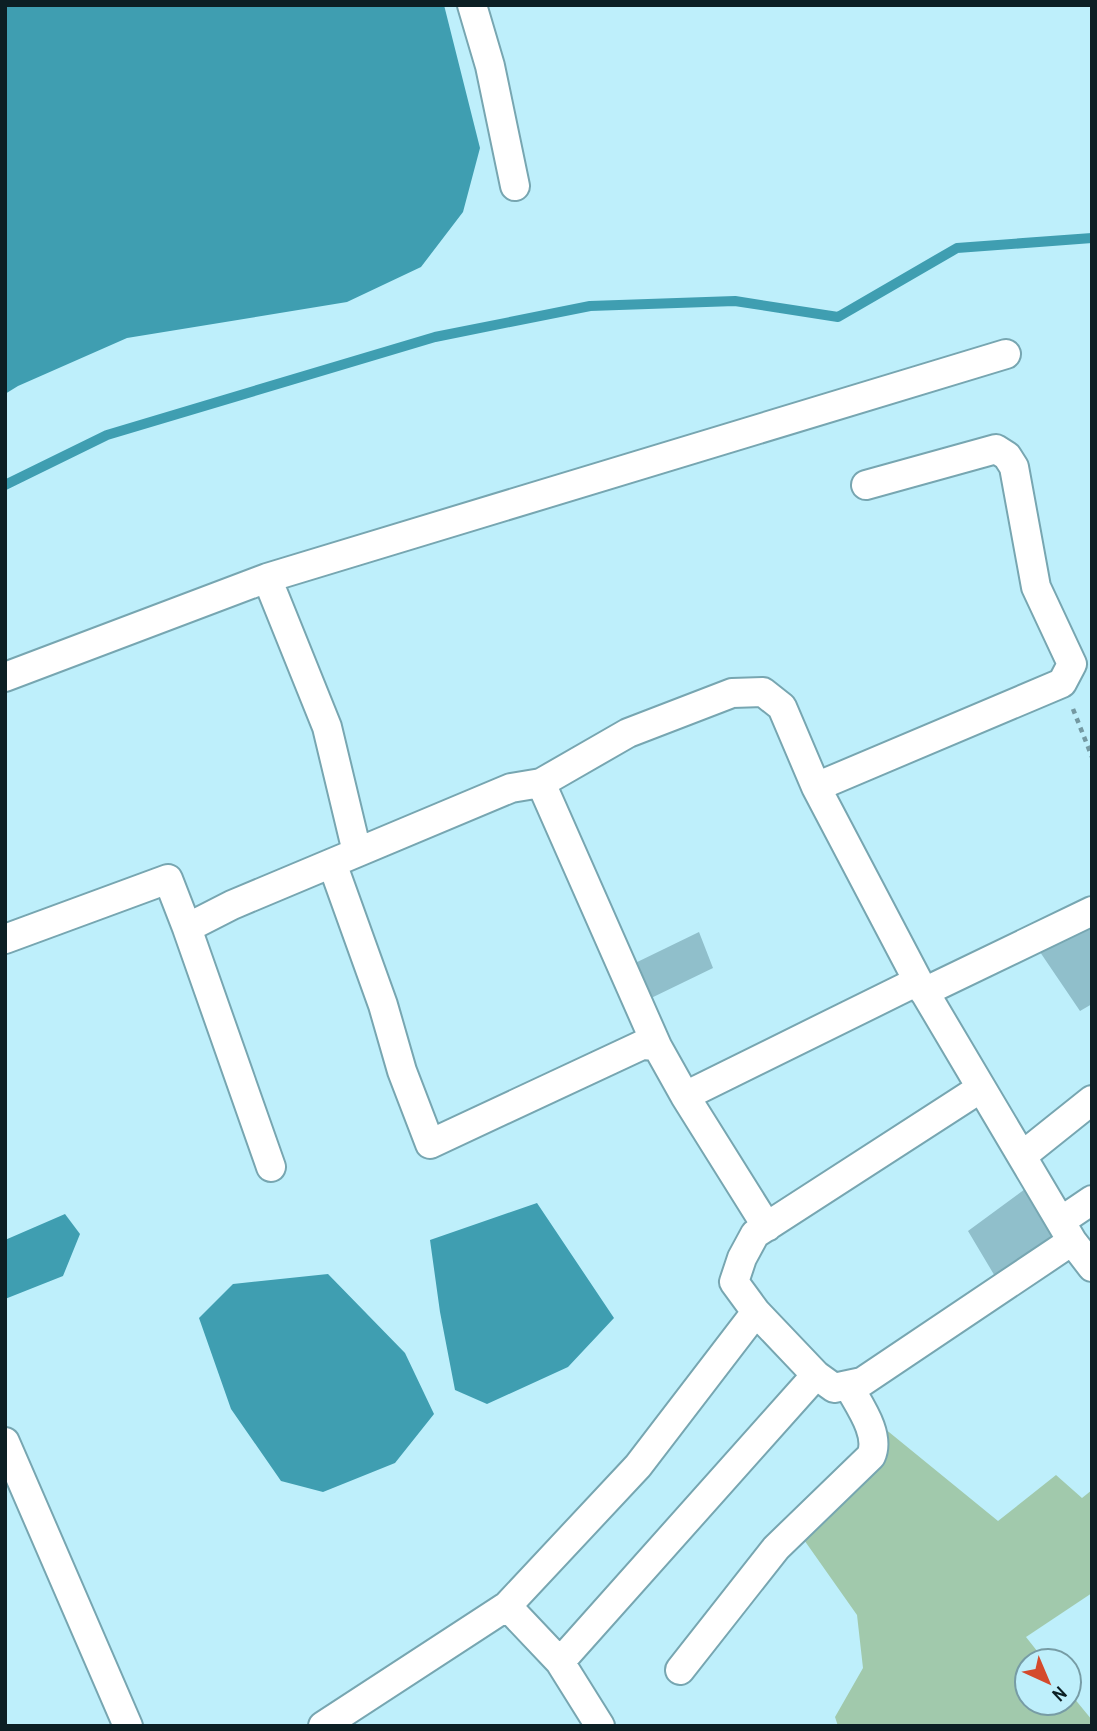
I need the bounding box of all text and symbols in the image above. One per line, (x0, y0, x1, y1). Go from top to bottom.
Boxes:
north arrow (1013, 1647, 1083, 1717)
text: N (1047, 1681, 1073, 1707)

